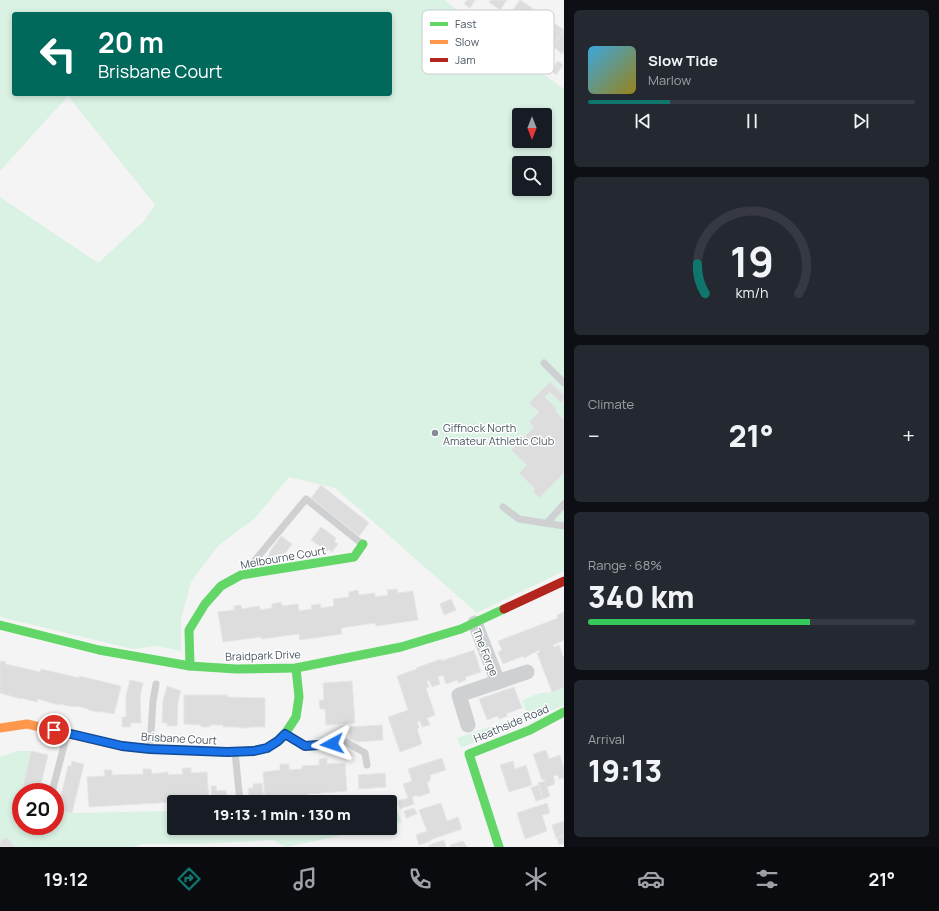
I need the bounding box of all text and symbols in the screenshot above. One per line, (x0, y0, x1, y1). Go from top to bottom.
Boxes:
legend (422, 10, 554, 74)
text: Fast (455, 16, 477, 31)
text: 20 m (98, 23, 164, 61)
icon: left (32, 28, 84, 80)
text: Slow (455, 34, 480, 49)
text: Slow Tide (648, 50, 718, 71)
text: Jam (455, 52, 476, 67)
text: Brisbane Court (98, 59, 223, 83)
text: Marlow (648, 71, 691, 89)
north arrow (512, 108, 552, 148)
map controls (512, 108, 552, 196)
icon: previous (632, 110, 654, 132)
icon: pause (741, 110, 763, 132)
icon: next (850, 110, 872, 132)
button: search (512, 156, 552, 196)
text: 19 (729, 233, 774, 289)
text: km/h (735, 283, 768, 302)
text: Climate (588, 395, 634, 413)
text: 21° (728, 415, 774, 456)
place label: Giffnock North Amateur Athletic Club (443, 420, 555, 448)
text: − (588, 421, 600, 451)
text: + (902, 421, 915, 451)
marker: Giffnock North Amateur Athletic Club (430, 428, 440, 438)
street label: Melbourne Court (239, 542, 327, 572)
text: Range · 68% (588, 556, 662, 574)
text: 340 km (588, 576, 694, 617)
street label: The Forge (470, 626, 503, 679)
street label: Braidpark Drive (225, 646, 302, 664)
street label: Heathside Road (471, 700, 551, 746)
pin (37, 713, 71, 747)
icon: arrive (43, 719, 65, 741)
position arrow (311, 723, 353, 765)
street label: Brisbane Court (141, 729, 217, 747)
text: Arrival (588, 730, 625, 748)
text: 19:13 (588, 750, 662, 791)
speed limit sign: 20 (12, 783, 64, 835)
text: 19:13 · 1 min · 130 m (213, 804, 351, 825)
icon: directions (175, 865, 203, 893)
icon: music (291, 865, 319, 893)
icon: phone (406, 865, 434, 893)
icon: climate (522, 865, 550, 893)
icon: car (637, 865, 665, 893)
icon: filters (753, 865, 781, 893)
text: 19:12 (44, 867, 88, 891)
text: 21° (868, 867, 895, 891)

